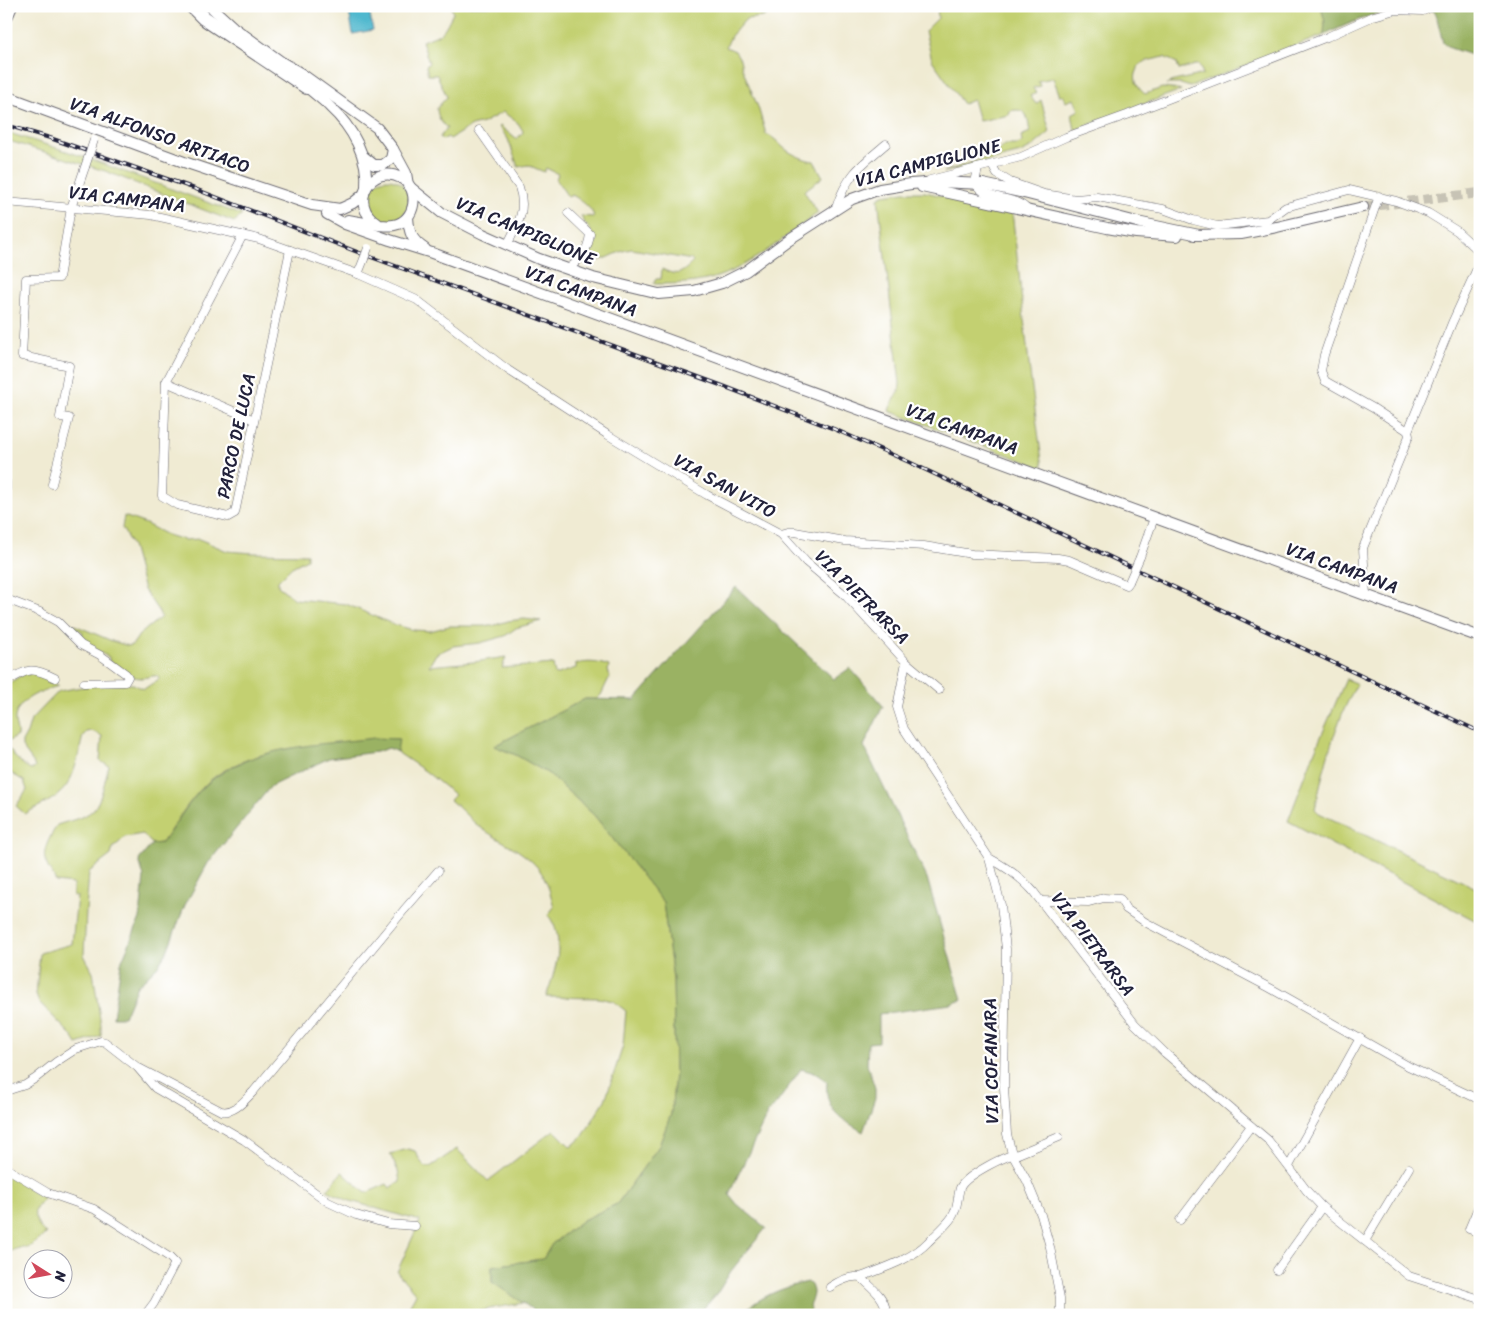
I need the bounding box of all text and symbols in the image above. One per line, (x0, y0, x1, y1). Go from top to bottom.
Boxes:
street label: VIA ALFONSO ARTIACO (65, 87, 255, 183)
street label: VIA CAMPIGLIONE (852, 129, 1005, 197)
street label: VIA CAMPANA (67, 176, 187, 222)
street label: VIA CAMPIGLIONE (451, 187, 602, 275)
street label: VIA CAMPANA (520, 256, 642, 326)
street label: PARCO DE LUCA (207, 370, 265, 502)
street label: VIA CAMPANA (901, 394, 1023, 464)
street label: VIA SAN VITO (668, 444, 782, 528)
street label: VIA CAMPANA (1281, 533, 1403, 603)
street label: VIA PIETRARSA (807, 542, 917, 652)
street label: VIA PIETRARSA (1043, 885, 1143, 1003)
street label: VIA COFANARA (974, 998, 1008, 1124)
north arrow (22, 1248, 72, 1298)
text: N (47, 1268, 74, 1284)

